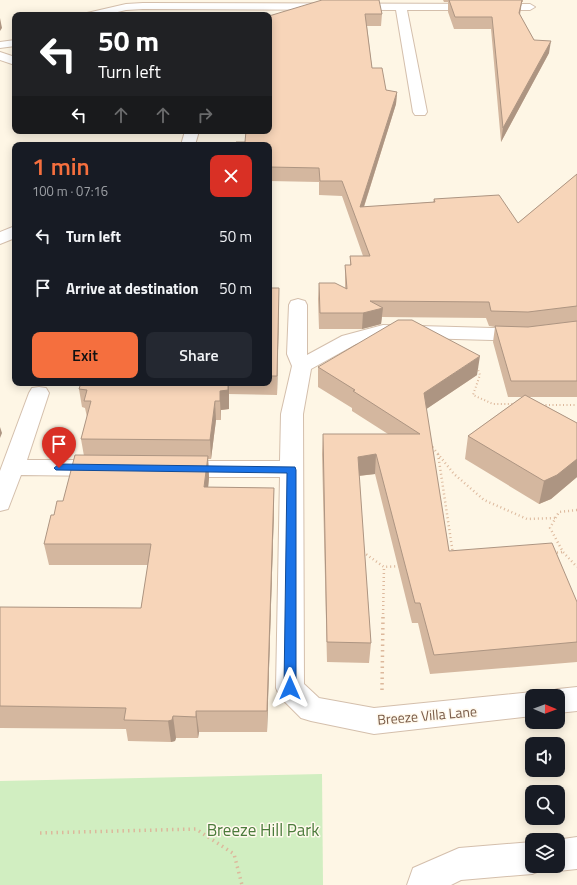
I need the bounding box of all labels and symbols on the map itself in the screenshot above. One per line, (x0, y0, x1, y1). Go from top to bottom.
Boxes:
pin (42, 427, 76, 468)
position arrow (269, 667, 311, 709)
north arrow (525, 689, 565, 729)
street label: Breeze Villa Lane (376, 700, 478, 730)
park label: Breeze Hill Park (207, 817, 319, 843)

